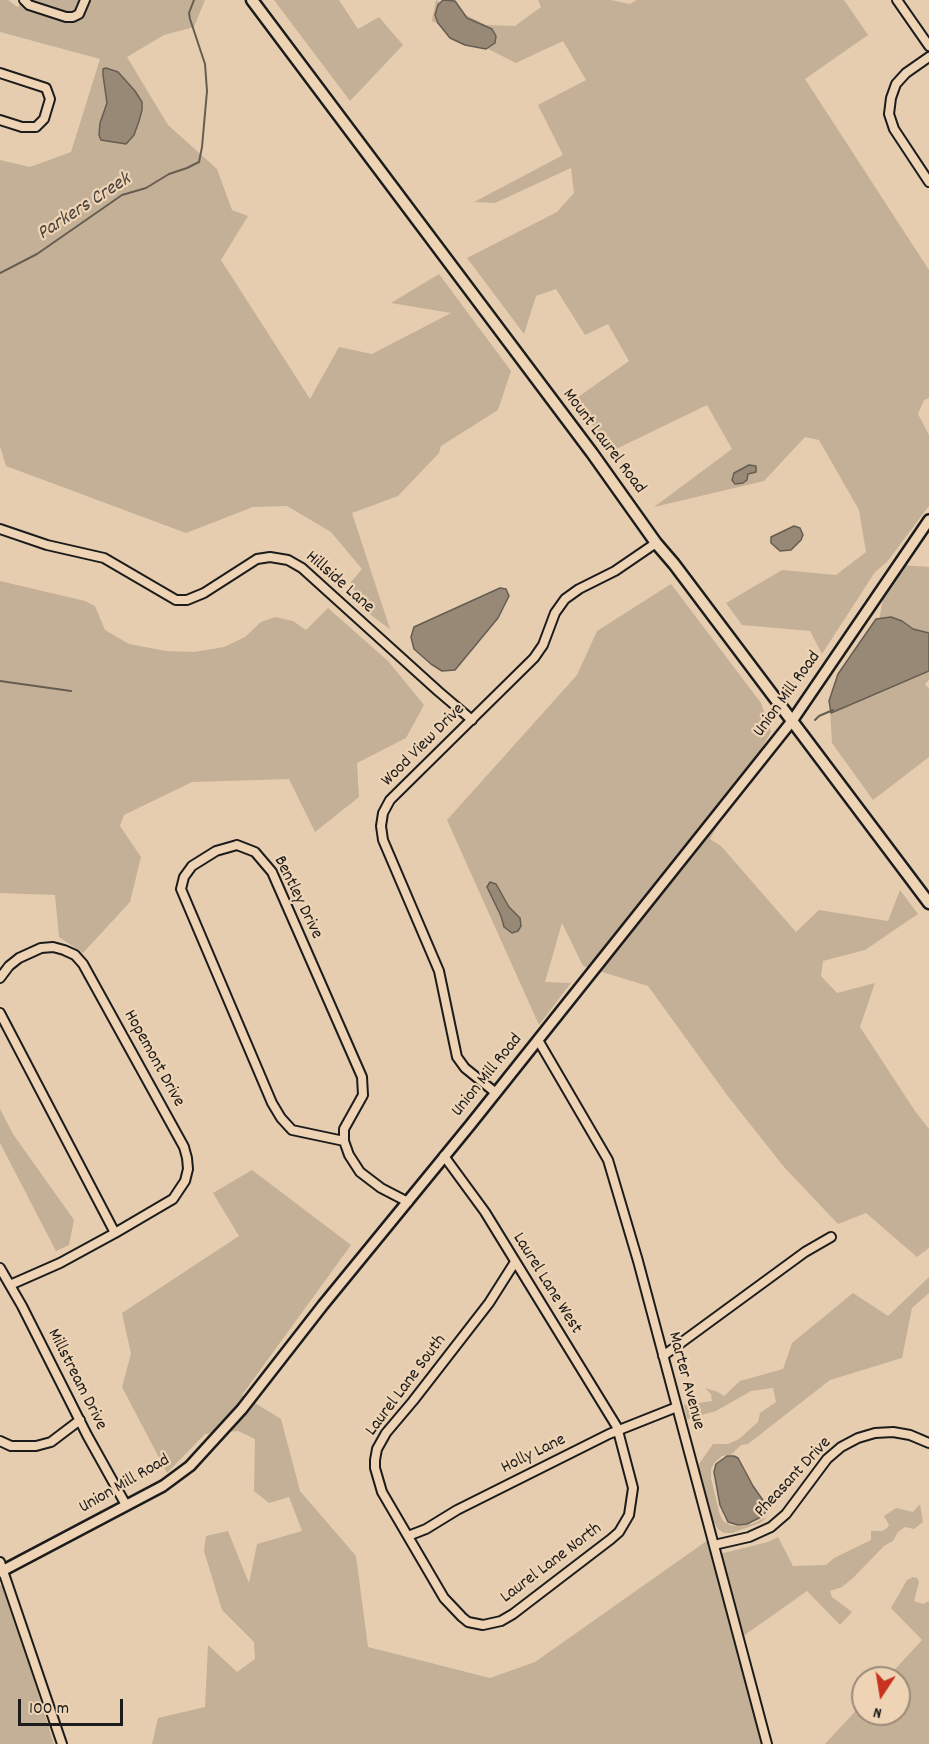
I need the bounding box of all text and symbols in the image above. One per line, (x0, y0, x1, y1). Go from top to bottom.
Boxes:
water label: Parkers Creek (34, 169, 136, 247)
street label: Mount Laurel Road (557, 385, 649, 499)
street label: Hillside Lane (300, 547, 378, 619)
street label: Union Mill Road (750, 648, 826, 742)
street label: Wood View Drive (378, 700, 470, 792)
street label: Bentley Drive (268, 853, 326, 943)
street label: Hopemont Drive (117, 1007, 189, 1111)
street label: Union Mill Road (448, 1030, 528, 1122)
street label: Laurel Lane West (506, 1229, 586, 1339)
street label: Millstream Drive (41, 1326, 111, 1434)
street label: Marter Avenue (662, 1330, 708, 1432)
street label: Laurel Lane South (362, 1331, 452, 1441)
street label: Holly Lane (498, 1430, 570, 1480)
street label: Pheasant Drive (751, 1433, 837, 1523)
street label: Union Mill Road (76, 1450, 174, 1520)
street label: Laurel Lane North (497, 1519, 607, 1609)
north arrow (851, 1666, 911, 1726)
scale bar (21, 1687, 126, 1725)
text: 100 m (29, 1697, 69, 1722)
text: N (871, 1700, 884, 1724)

